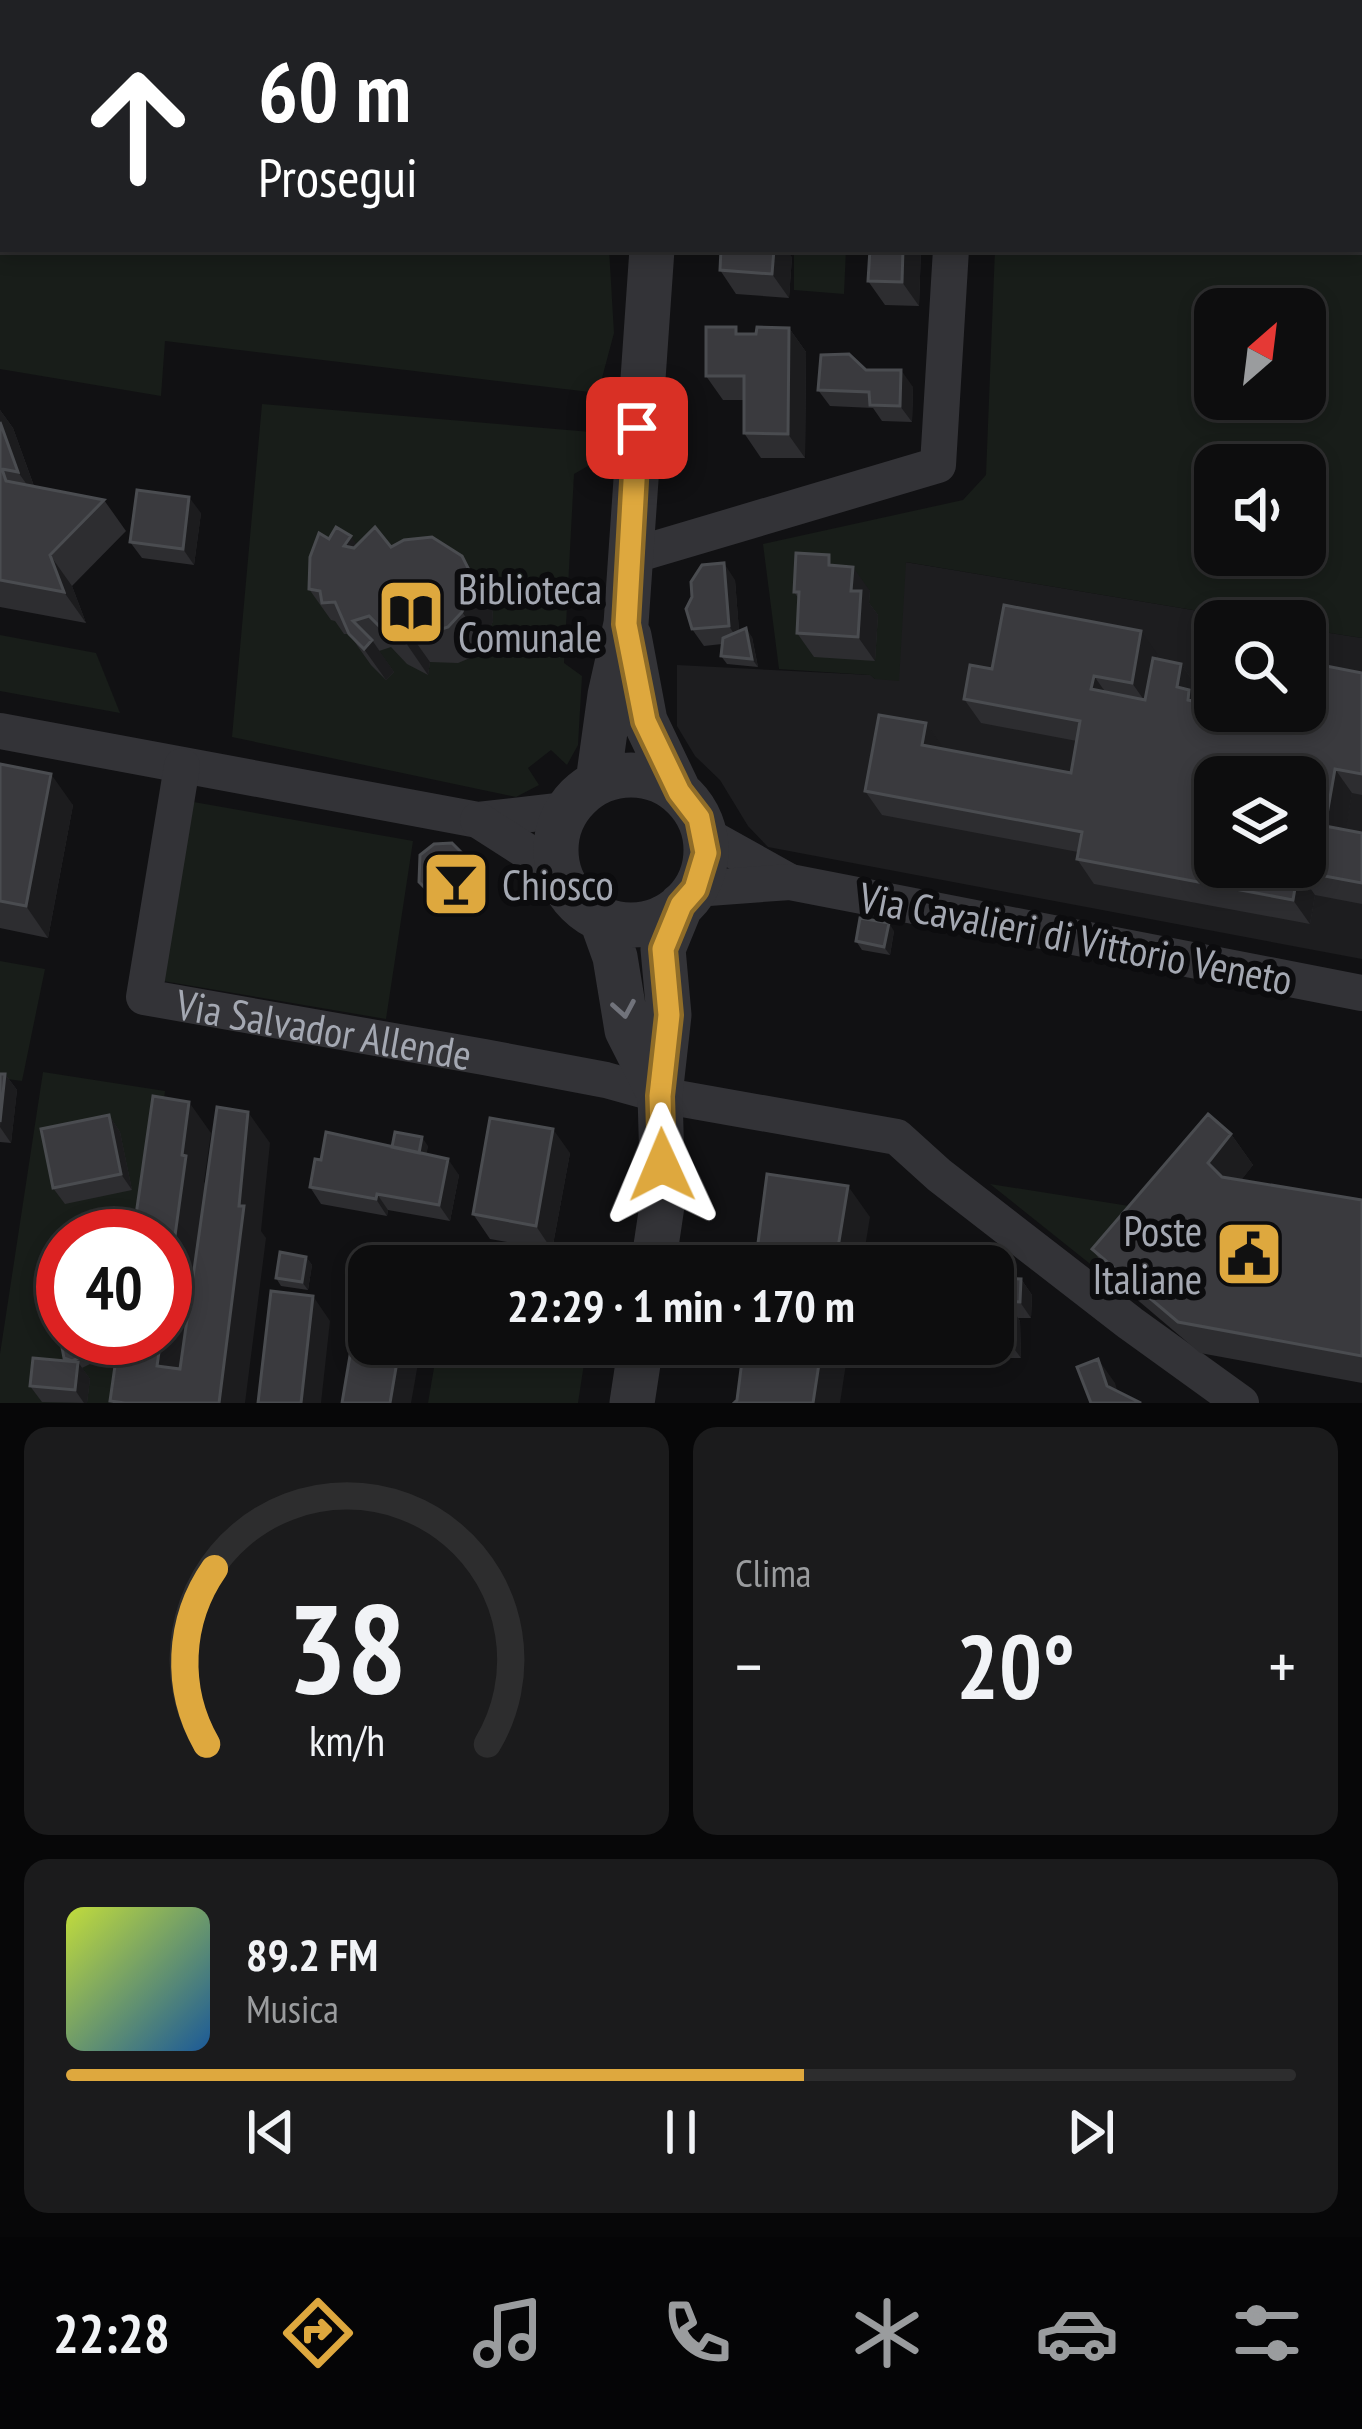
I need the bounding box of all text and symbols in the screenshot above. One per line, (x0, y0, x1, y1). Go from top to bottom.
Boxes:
text: 60 m (258, 36, 411, 145)
icon: ahead (60, 48, 216, 204)
text: Prosegui (258, 142, 418, 212)
north arrow (1194, 288, 1326, 420)
map controls (1194, 288, 1326, 888)
pin (586, 377, 688, 479)
icon: arrive (604, 395, 670, 461)
button: sound (1194, 444, 1326, 576)
place label: Biblioteca Comunale (458, 561, 602, 664)
library icon: Biblioteca Comunale (376, 577, 446, 647)
button: search (1194, 600, 1326, 732)
button: layers (1194, 756, 1326, 888)
bar icon: Chiosco (421, 849, 491, 919)
place label: Chiosco (502, 857, 614, 912)
street label: Via Cavalieri di Vittorio Veneto (854, 869, 1297, 1007)
street label: Via Salvador Allende (171, 976, 476, 1082)
one-way arrow (610, 999, 635, 1019)
position arrow (599, 1102, 725, 1228)
place label: Poste Italiane (1092, 1203, 1202, 1306)
speed limit sign: 40 (36, 1209, 192, 1365)
public building icon: Poste Italiane (1214, 1219, 1284, 1289)
text: 22:29 · 1 min · 170 m (507, 1276, 855, 1334)
text: Clima (735, 1547, 811, 1598)
text: 38 (287, 1566, 406, 1727)
text: 20° (956, 1607, 1075, 1724)
text: − (735, 1623, 762, 1708)
text: + (1269, 1623, 1296, 1708)
text: km/h (308, 1712, 385, 1768)
text: 89.2 FM (246, 1925, 378, 1983)
text: Musica (246, 1983, 339, 2034)
icon: previous (238, 2099, 304, 2165)
icon: pause (648, 2099, 714, 2165)
icon: next (1058, 2099, 1124, 2165)
icon: directions (276, 2291, 360, 2375)
icon: music (466, 2291, 550, 2375)
icon: phone (655, 2291, 739, 2375)
icon: climate (845, 2291, 929, 2375)
icon: car (1035, 2291, 1119, 2375)
icon: filters (1225, 2291, 1309, 2375)
text: 22:28 (53, 2298, 170, 2368)

